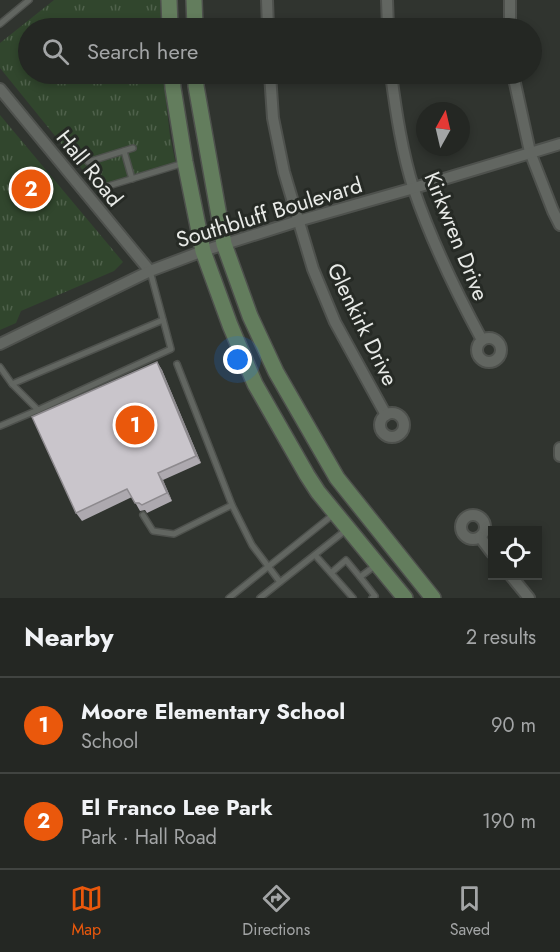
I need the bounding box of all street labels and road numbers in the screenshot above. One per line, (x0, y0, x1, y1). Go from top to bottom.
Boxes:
street label: Hall Road (49, 123, 131, 213)
street label: Kirkwren Drive (417, 167, 497, 305)
street label: Southbluff Boulevard (172, 168, 366, 256)
street label: Glenkirk Drive (319, 257, 407, 391)

